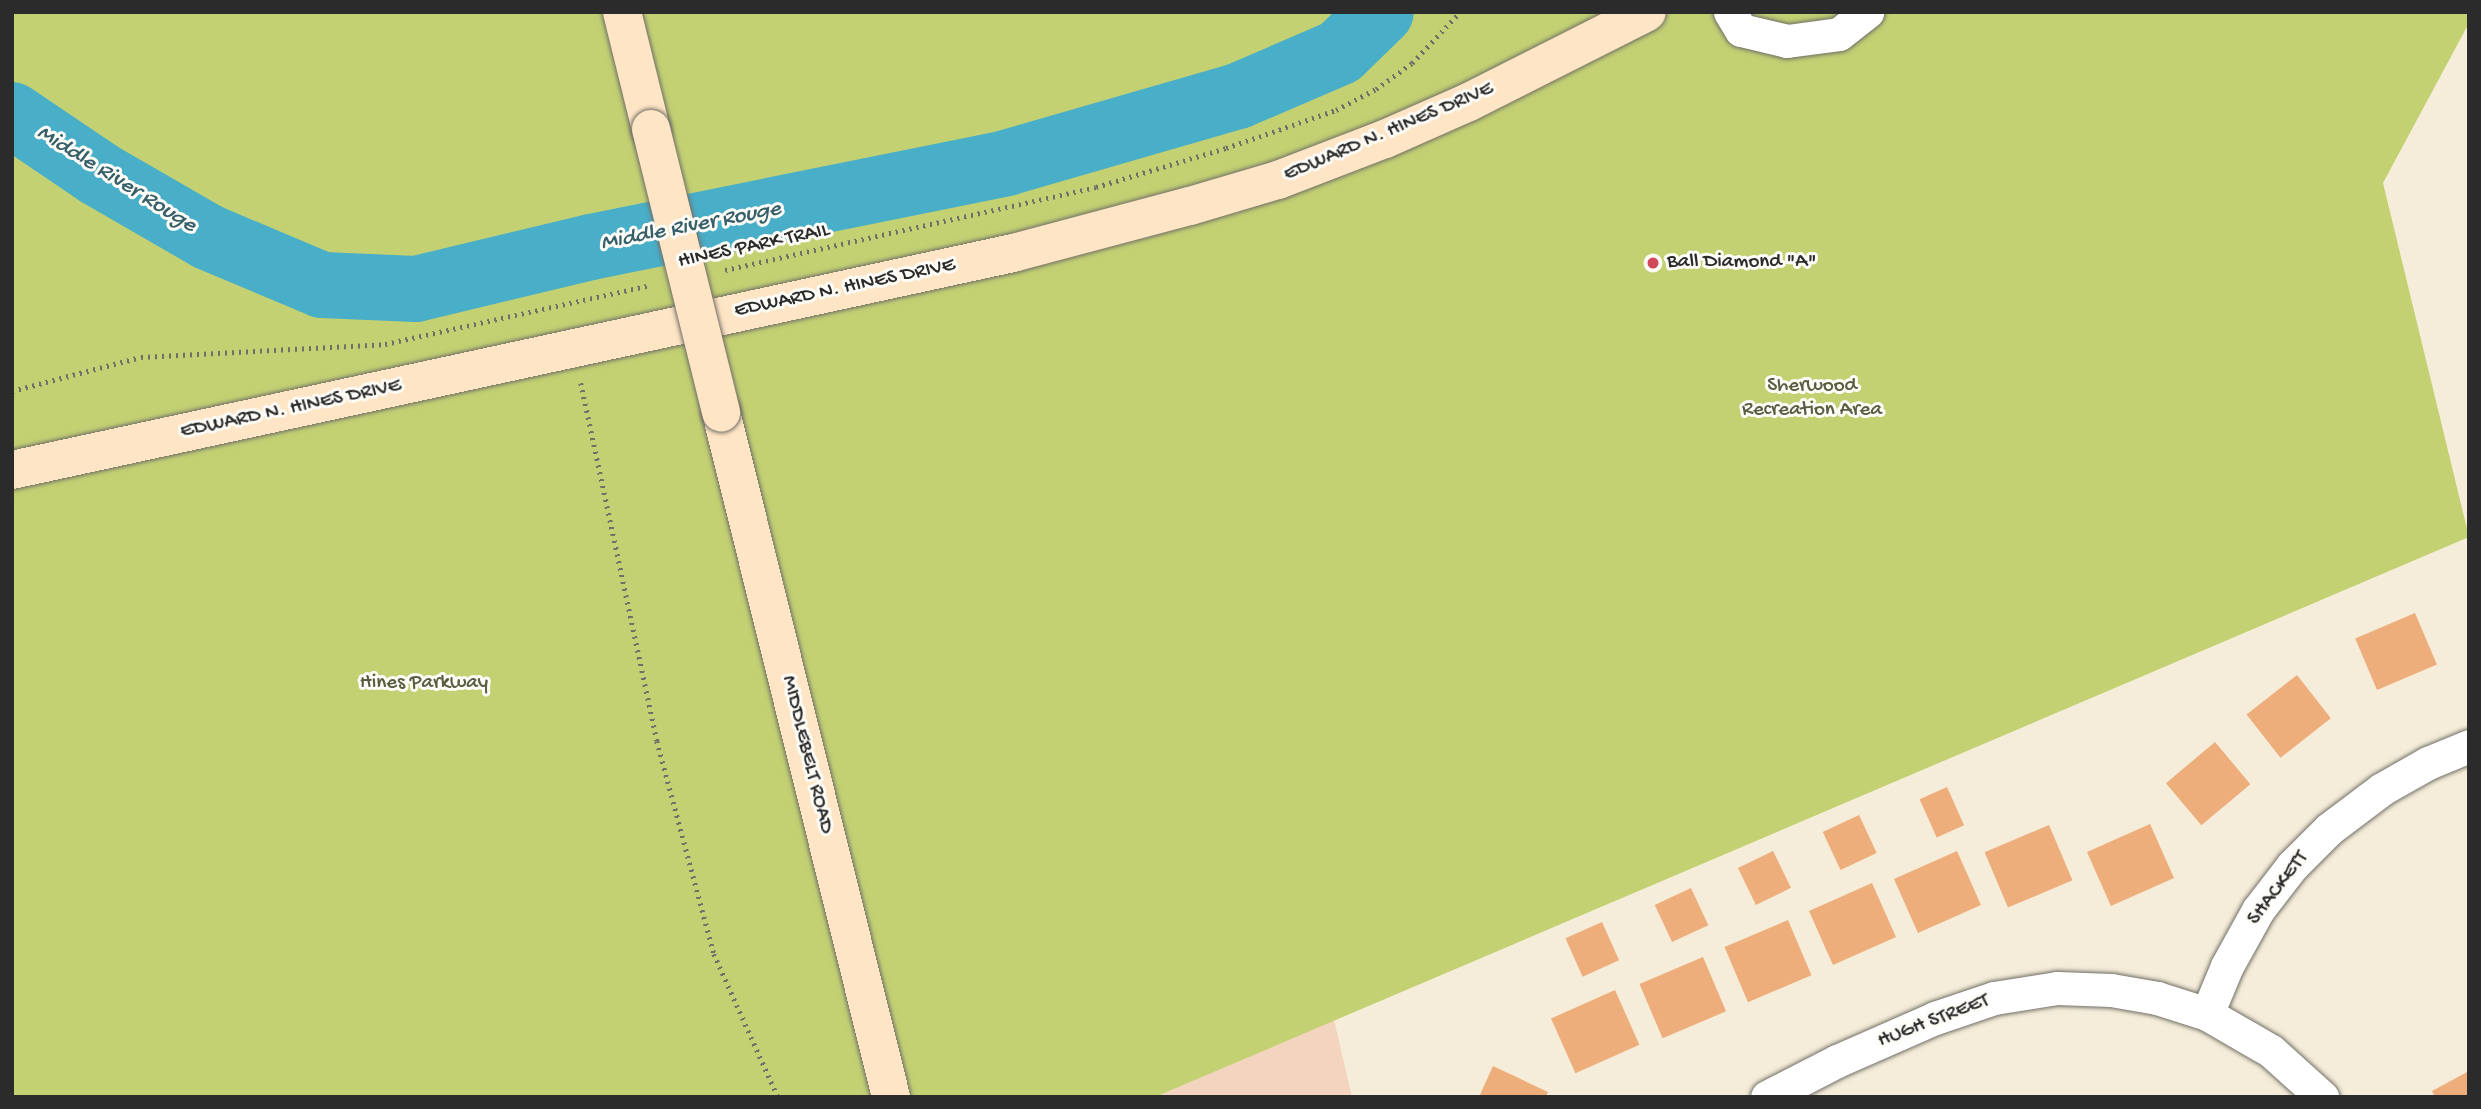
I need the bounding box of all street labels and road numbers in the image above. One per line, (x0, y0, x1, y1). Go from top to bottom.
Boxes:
street label: EDWARD N. HINES DRIVE (1281, 77, 1497, 189)
street label: HINES PARK TRAIL (676, 219, 832, 275)
street label: EDWARD N. HINES DRIVE (732, 253, 958, 325)
street label: EDWARD N. HINES DRIVE (178, 374, 404, 446)
street label: MIDDLEBELT ROAD (774, 673, 838, 837)
street label: SHACKETT (2243, 847, 2315, 931)
street label: HUGH STREET (1875, 989, 1993, 1055)

